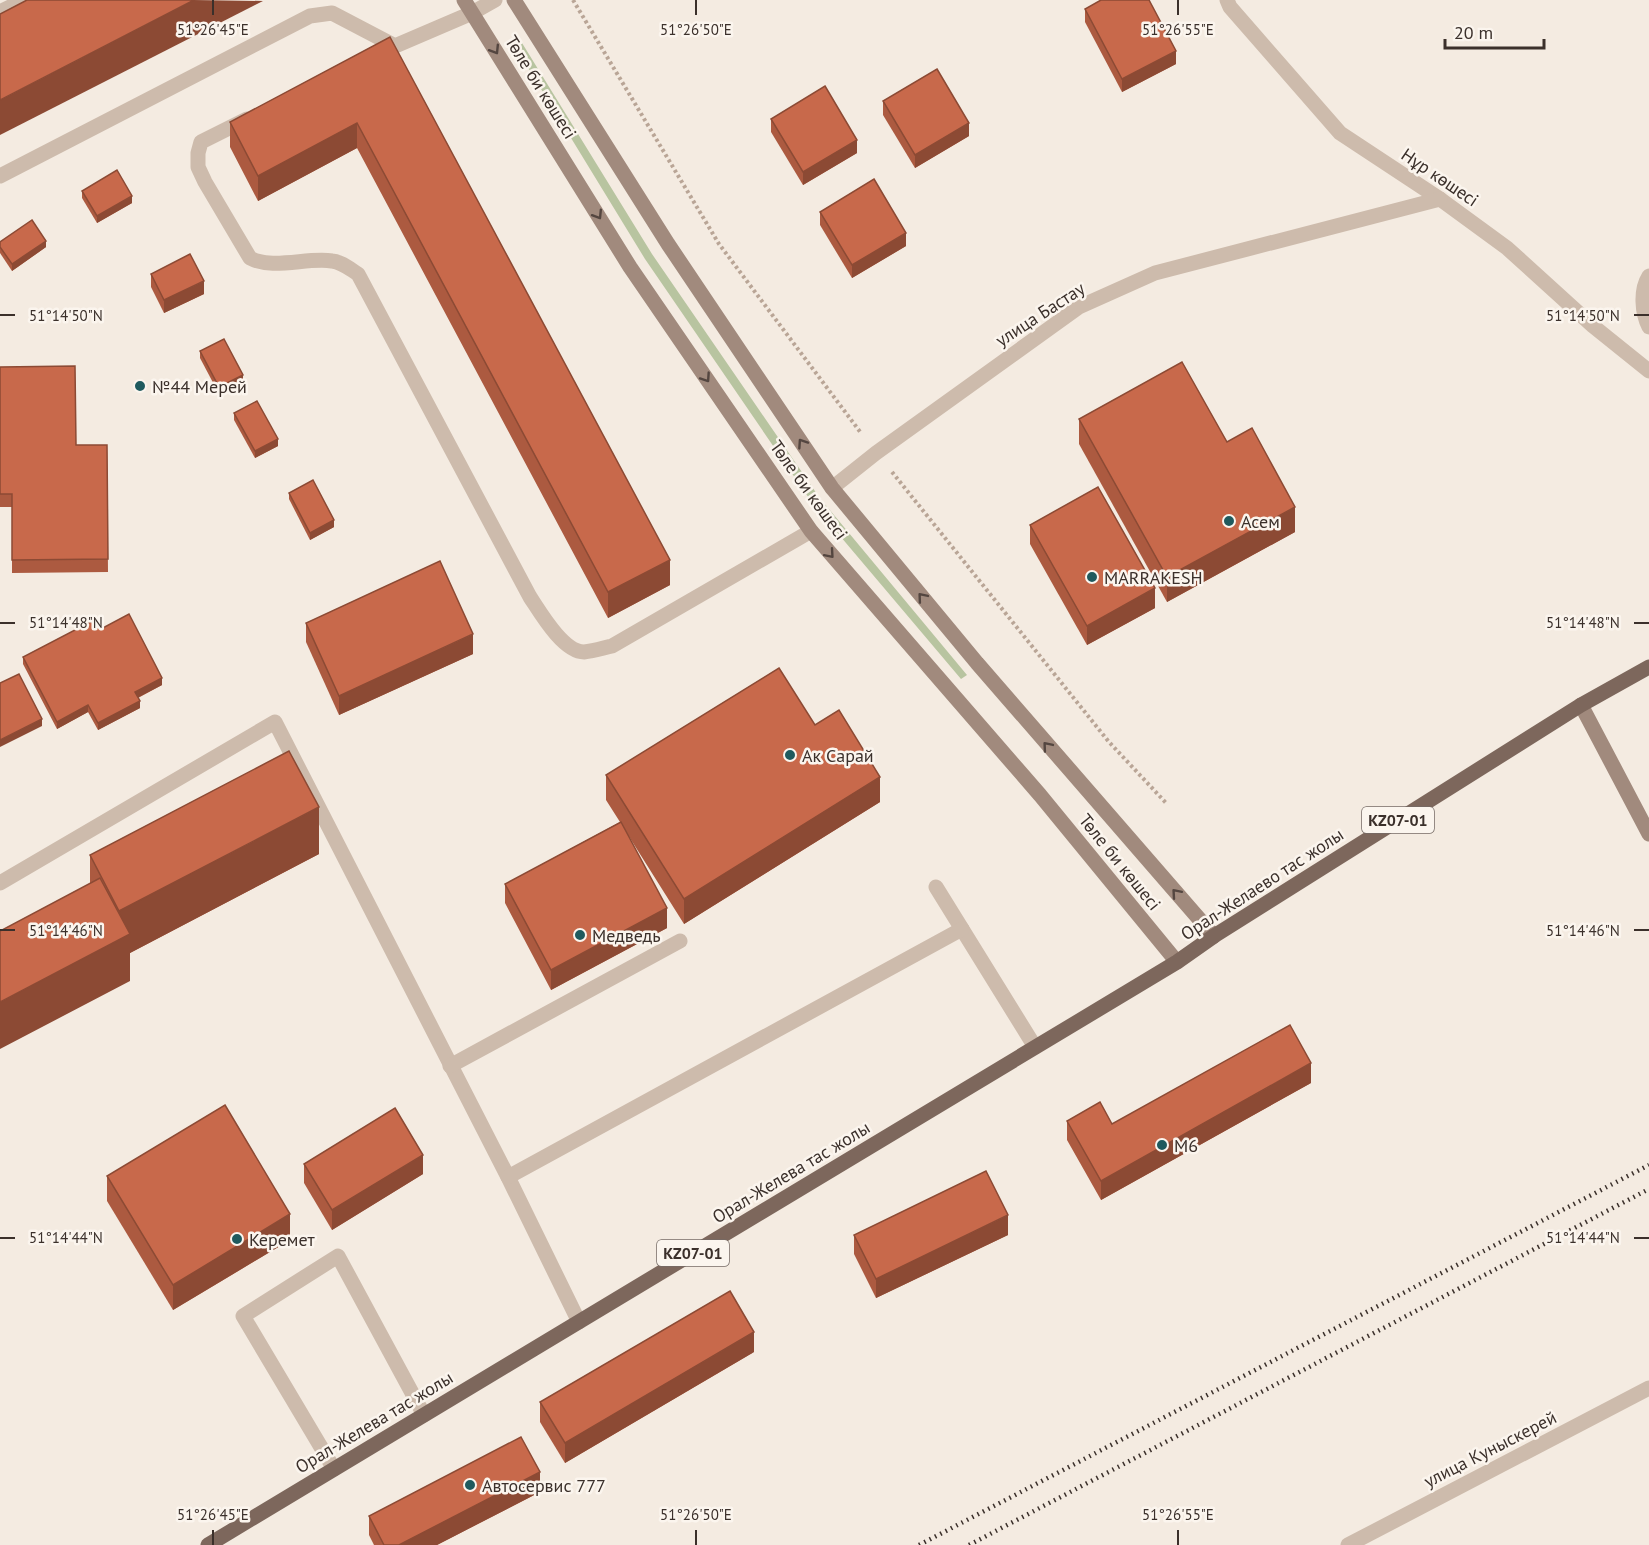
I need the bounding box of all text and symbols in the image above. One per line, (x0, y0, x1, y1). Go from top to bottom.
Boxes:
scale bar (1445, 12, 1544, 50)
text: 51°26'45"E (177, 20, 249, 39)
text: 51°26'50"E (660, 20, 732, 39)
text: 51°26'55"E (1142, 20, 1214, 39)
text: 20 m (1454, 21, 1493, 44)
street label: Төле би көшесі (500, 31, 582, 143)
one-way arrow (487, 44, 499, 54)
street label: Нұр көшесі (1397, 143, 1483, 211)
one-way arrow (591, 209, 602, 220)
street label: улица Бастау (991, 276, 1089, 351)
text: 51°14'50"N (29, 306, 103, 325)
text: 51°14'50"N (1546, 306, 1620, 325)
one-way arrow (699, 371, 710, 382)
place label: №44 Мерей (152, 375, 247, 398)
marker: №44 Мерей (133, 379, 147, 393)
street label: Төле би көшесі (765, 436, 853, 544)
one-way arrow (797, 439, 809, 449)
place label: Асем (1241, 510, 1280, 533)
marker: Асем (1222, 514, 1236, 528)
one-way arrow (823, 547, 834, 558)
place label: MARRAKESH (1104, 566, 1203, 589)
marker: MARRAKESH (1085, 570, 1099, 584)
one-way arrow (918, 593, 929, 604)
text: 51°14'48"N (29, 613, 103, 632)
text: 51°14'48"N (1546, 613, 1620, 632)
one-way arrow (1043, 742, 1054, 753)
place label: Ак Сарай (802, 744, 874, 767)
marker: Ак Сарай (783, 748, 797, 762)
road number: KZ07-01 (1362, 807, 1434, 833)
street label: Төле би көшесі (1074, 809, 1166, 915)
street label: Орал-Желаево тас жолы (1176, 823, 1348, 945)
one-way arrow (1172, 889, 1183, 899)
text: 51°14'46"N (29, 921, 103, 940)
text: 51°14'46"N (1546, 921, 1620, 940)
place label: Медведь (592, 924, 661, 947)
marker: Медведь (573, 928, 587, 942)
street label: Орал-Желева тас жолы (708, 1116, 874, 1228)
place label: М6 (1174, 1134, 1198, 1157)
marker: М6 (1155, 1138, 1169, 1152)
text: 51°14'44"N (29, 1228, 103, 1247)
place label: Керемет (249, 1228, 316, 1251)
text: 51°14'44"N (1546, 1228, 1620, 1247)
marker: Керемет (230, 1232, 244, 1246)
road number: KZ07-01 (657, 1240, 729, 1266)
street label: Орал-Желева тас жолы (291, 1366, 457, 1478)
street label: улица Куныскерей (1420, 1406, 1560, 1492)
place label: Автосервис 777 (482, 1474, 606, 1497)
marker: Автосервис 777 (463, 1478, 477, 1492)
text: 51°26'45"E (177, 1505, 249, 1524)
text: 51°26'50"E (660, 1505, 732, 1524)
text: 51°26'55"E (1142, 1505, 1214, 1524)

